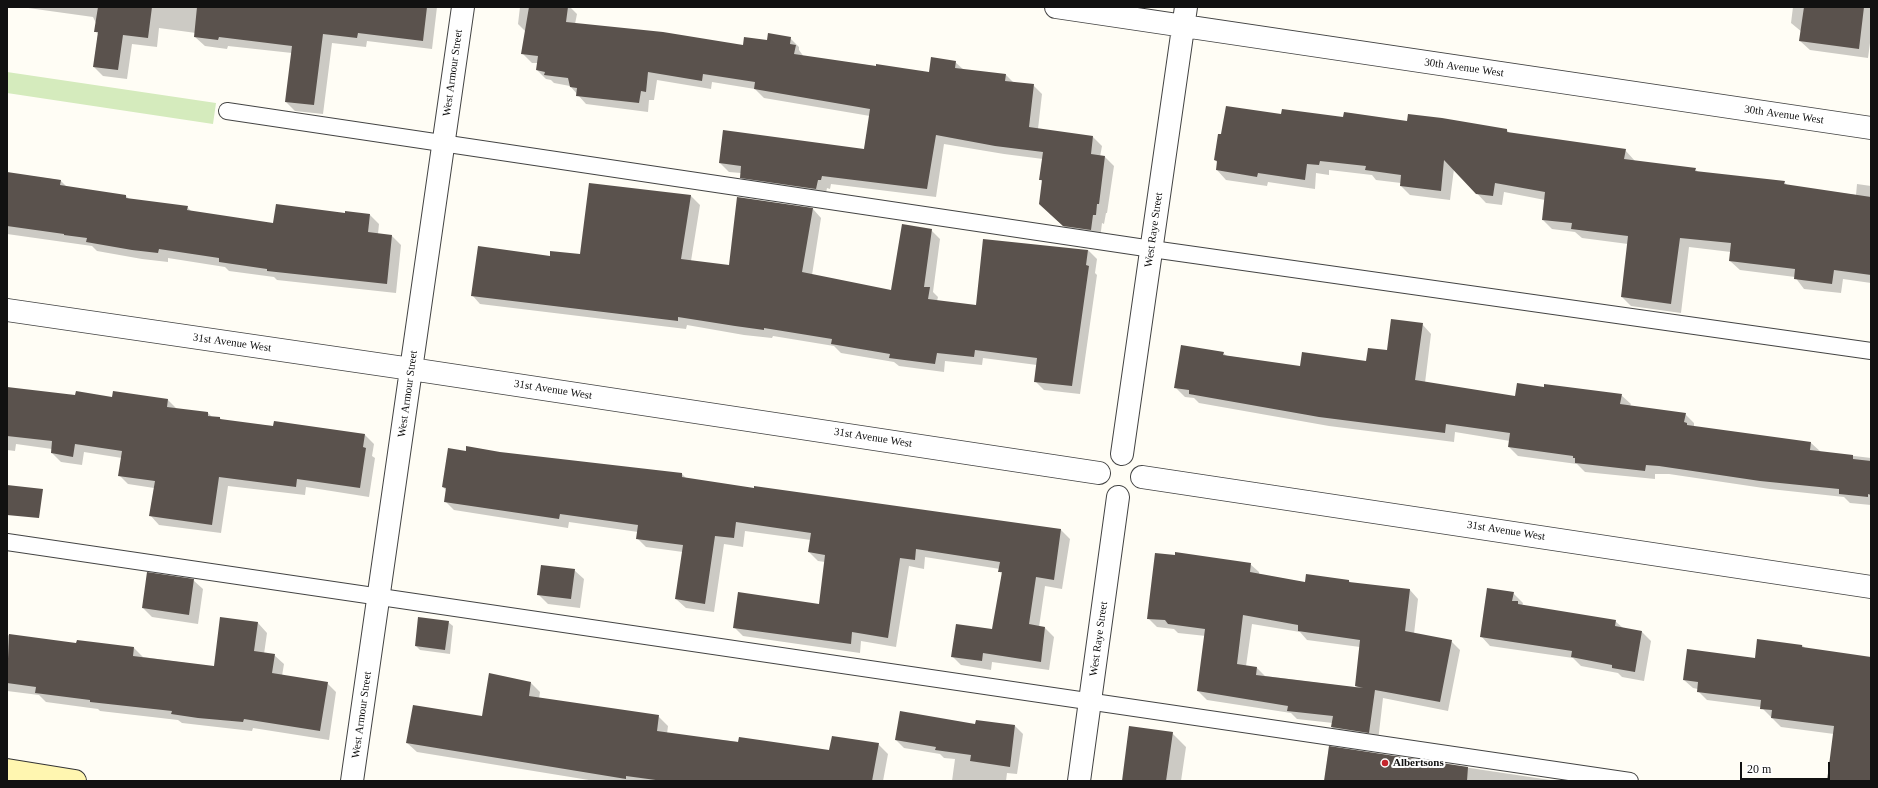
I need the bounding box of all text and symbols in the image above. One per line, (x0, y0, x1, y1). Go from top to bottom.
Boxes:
street label: West Armour Street (440, 29, 466, 117)
street label: 30th Avenue West (1423, 56, 1505, 80)
street label: 30th Avenue West (1743, 103, 1825, 127)
street label: West Raye Street (1142, 192, 1166, 268)
street label: 31st Avenue West (192, 331, 272, 355)
street label: West Armour Street (395, 350, 421, 438)
street label: 31st Avenue West (513, 377, 593, 403)
street label: 31st Avenue West (833, 425, 913, 451)
street label: 31st Avenue West (1466, 518, 1546, 544)
street label: West Raye Street (1087, 601, 1111, 677)
street label: West Armour Street (349, 671, 375, 759)
scale bar (1742, 754, 1832, 780)
place label: Albertsons (1393, 756, 1444, 770)
marker: Albertsons (1380, 758, 1390, 768)
text: 20 m (1747, 762, 1771, 776)

